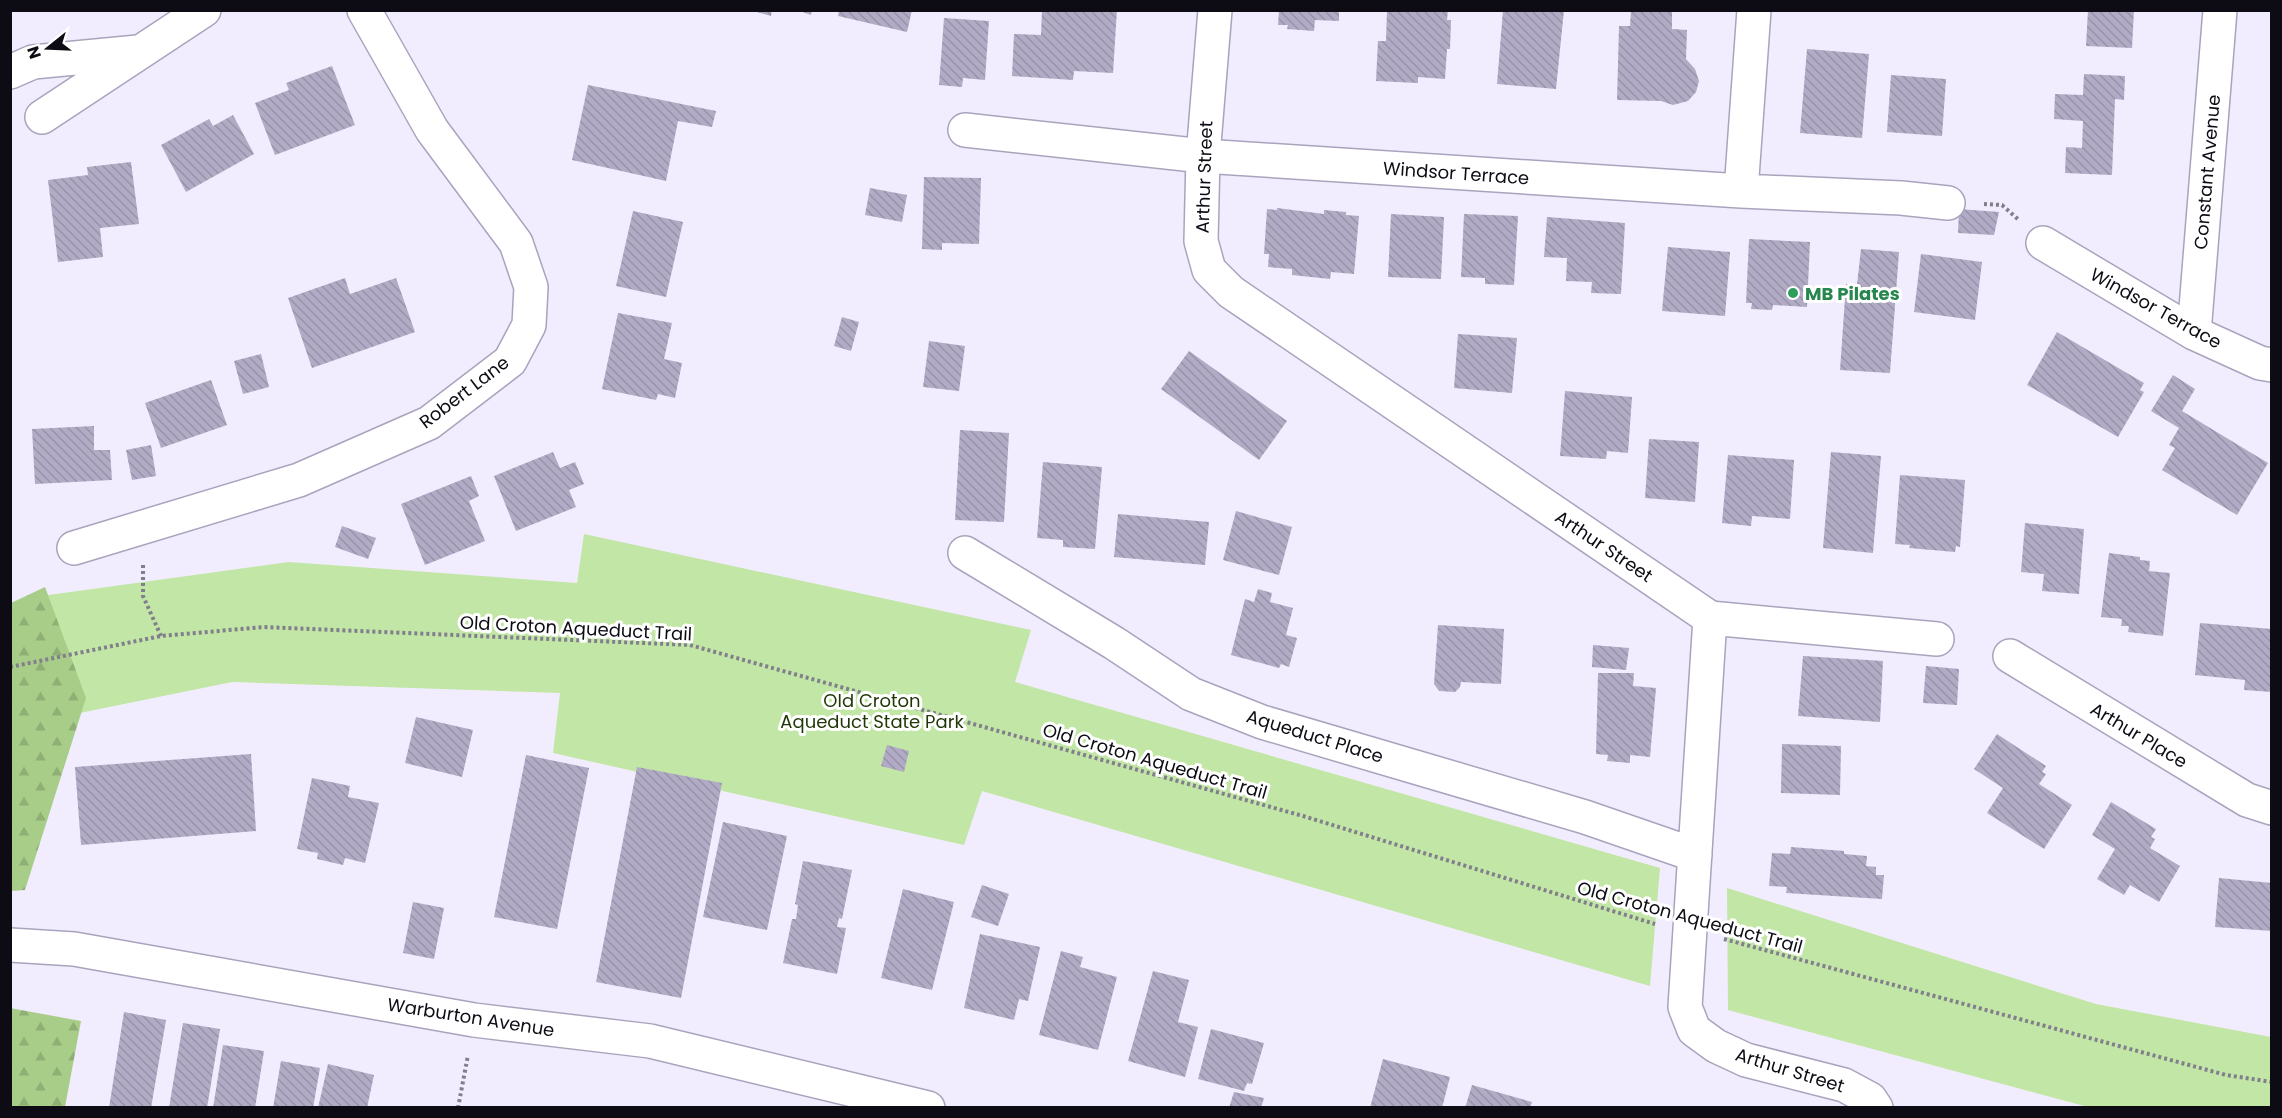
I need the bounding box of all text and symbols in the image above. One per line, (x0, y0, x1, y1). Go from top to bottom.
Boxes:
north arrow (18, 18, 78, 78)
text: N (21, 43, 47, 62)
street label: Constant Avenue (2188, 93, 2226, 251)
street label: Arthur Street (1190, 120, 1218, 234)
street label: Windsor Terrace (1382, 155, 1530, 191)
street label: Windsor Terrace (2086, 262, 2226, 354)
place label: MB Pilates (1805, 281, 1900, 306)
marker: MB Pilates (1786, 286, 1800, 300)
street label: Robert Lane (414, 350, 514, 434)
street label: Arthur Street (1550, 504, 1658, 588)
street label: Old Croton Aqueduct Trail (459, 609, 693, 647)
park label: Old Croton Aqueduct State Park (780, 688, 964, 734)
street label: Arthur Place (2086, 696, 2192, 774)
street label: Aqueduct Place (1243, 703, 1387, 769)
street label: Old Croton Aqueduct Trail (1040, 717, 1270, 805)
street label: Old Croton Aqueduct Trail (1574, 875, 1806, 959)
street label: Warburton Avenue (386, 991, 556, 1043)
street label: Arthur Street (1732, 1042, 1848, 1098)

